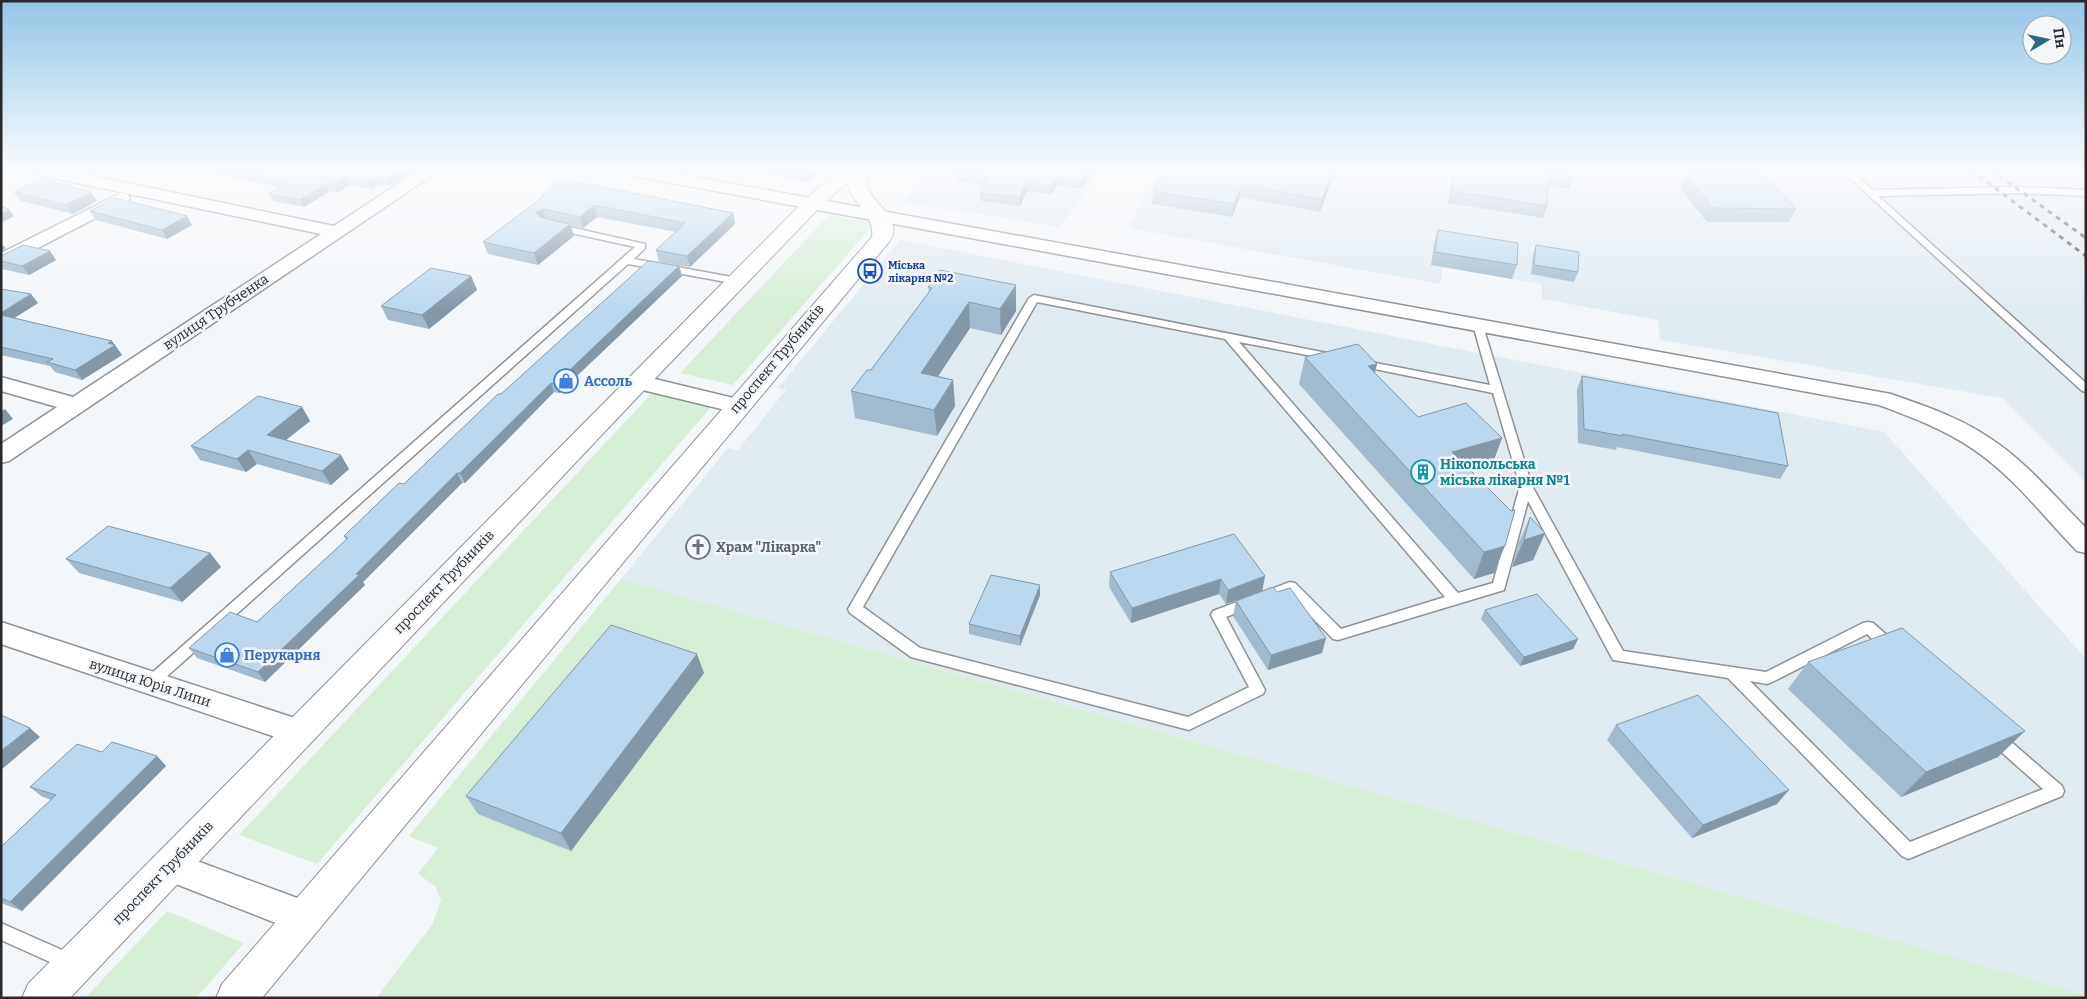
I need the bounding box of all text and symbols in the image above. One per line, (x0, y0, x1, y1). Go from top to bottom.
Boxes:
north arrow (2022, 15, 2072, 65)
text: Пн (2049, 27, 2069, 49)
bus stop icon: Міська лікарня №2 (857, 258, 883, 284)
place label: Міська лікарня №2 (888, 259, 953, 285)
street label: вулиця Трубченка (160, 270, 272, 354)
street label: проспект Трубників (726, 301, 828, 417)
shop icon: Ассоль (553, 368, 579, 394)
place label: Ассоль (584, 373, 632, 390)
place label: Нікопольська міська лікарня №1 (1440, 456, 1569, 489)
building icon: Нікопольська міська лікарня №1 (1410, 459, 1436, 485)
street label: проспект Трубників (390, 527, 498, 637)
church icon: Храм "Лікарка" (685, 534, 711, 560)
place label: Храм "Лікарка" (716, 539, 821, 556)
shop icon: Перукарня (214, 642, 240, 668)
place label: Перукарня (244, 647, 321, 664)
street label: вулиця Юрія Липи (87, 655, 213, 711)
street label: проспект Трубників (109, 818, 217, 928)

